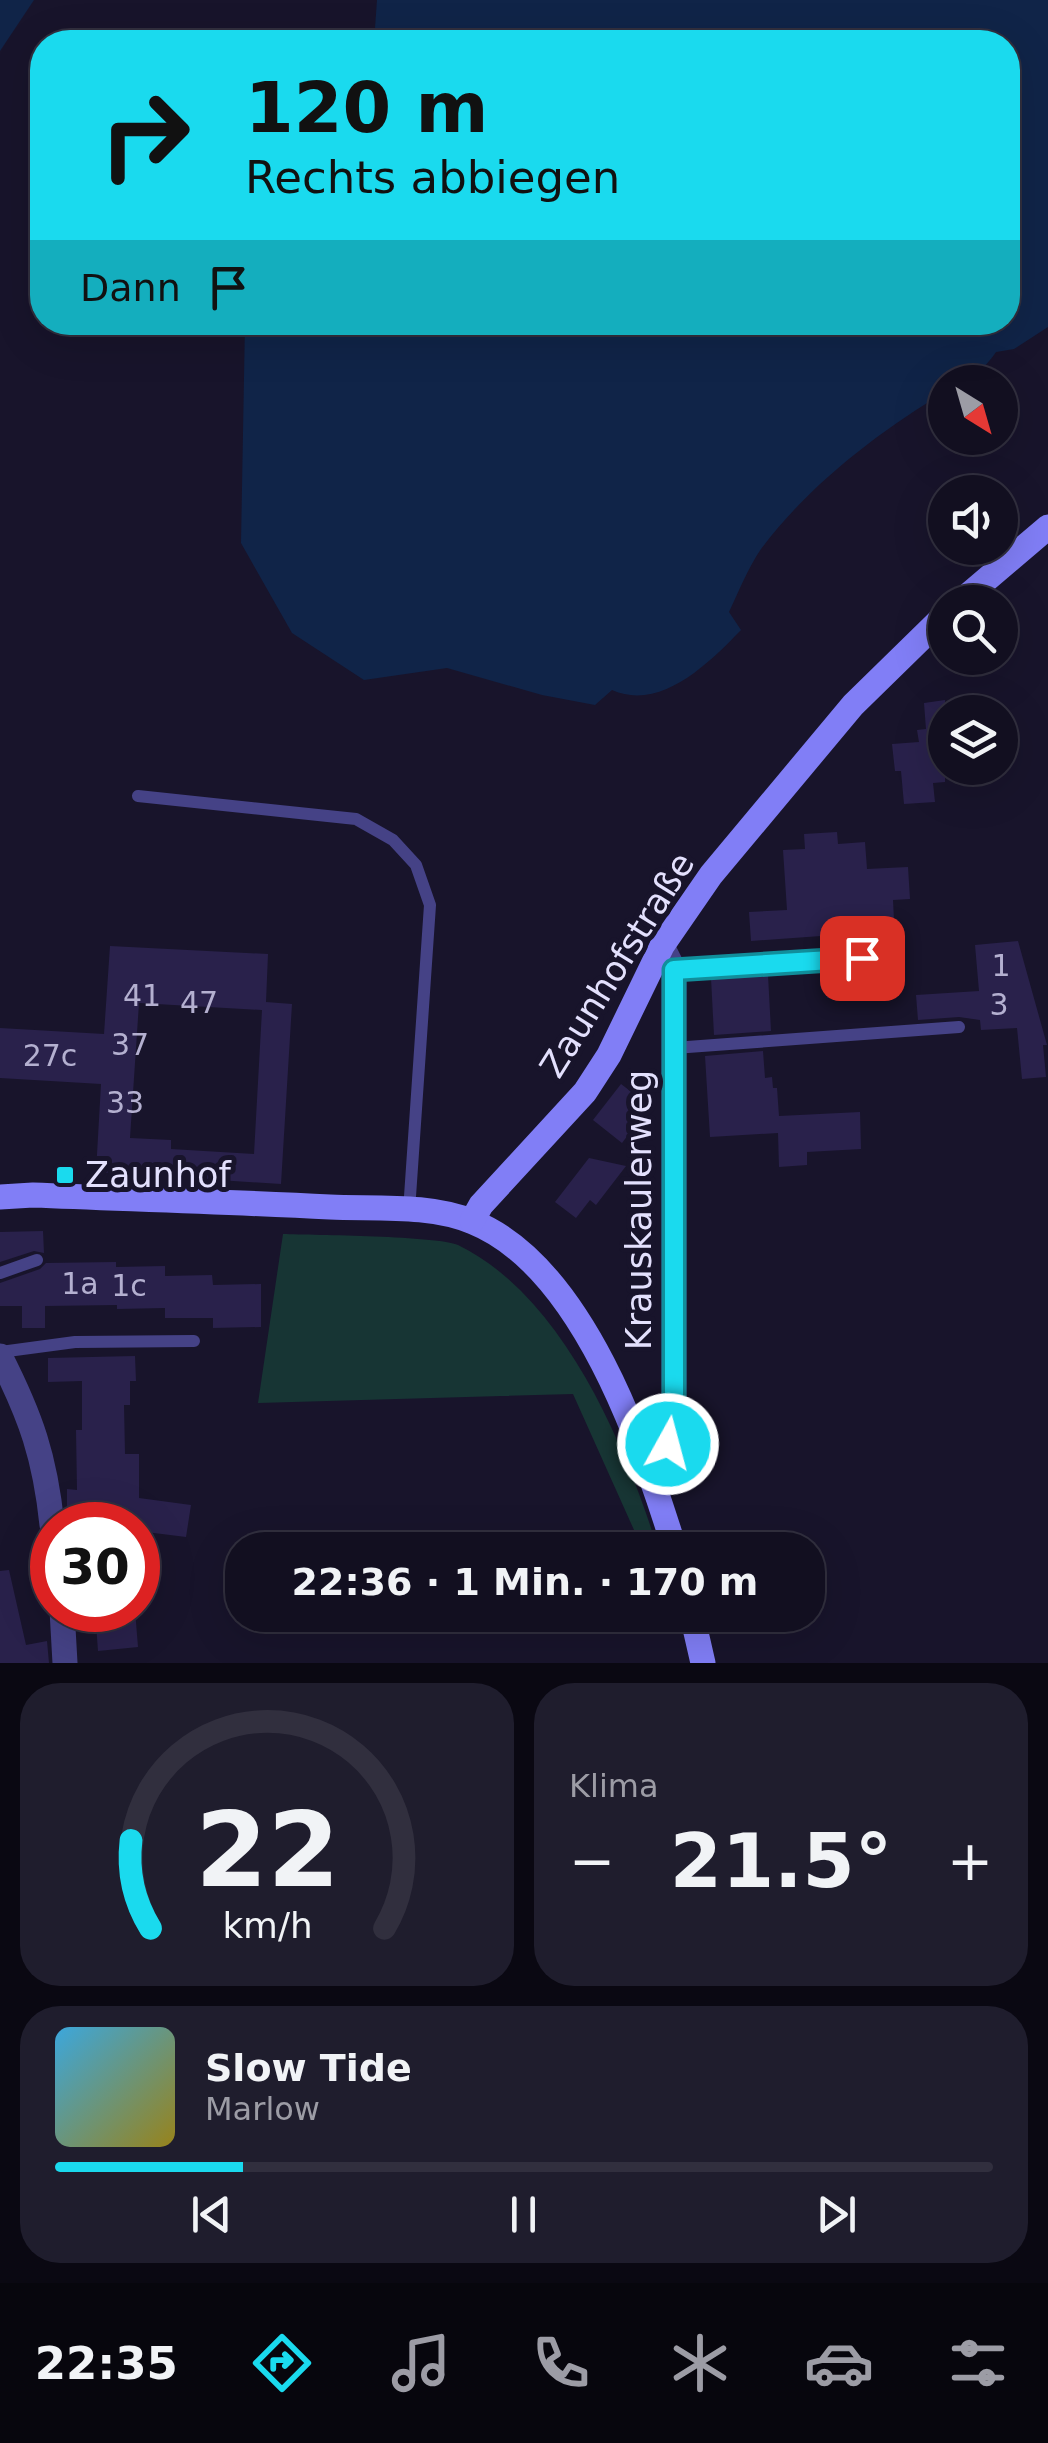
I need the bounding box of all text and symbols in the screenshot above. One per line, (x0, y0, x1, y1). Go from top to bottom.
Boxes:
text: 120 m (245, 67, 488, 149)
icon: right (80, 70, 210, 200)
text: Rechts abbiegen (245, 151, 620, 204)
icon: arrive (201, 260, 256, 315)
text: Dann (80, 266, 181, 310)
north arrow (928, 365, 1018, 455)
map controls (928, 365, 1018, 785)
button: sound (928, 475, 1018, 565)
button: search (928, 585, 1018, 675)
button: layers (928, 695, 1018, 785)
street label: Zaunhofstraße (532, 845, 702, 1085)
pin (820, 916, 905, 1001)
icon: arrive (835, 931, 890, 986)
house number: 1 (991, 948, 1011, 983)
house number: 41 (123, 978, 161, 1013)
house number: 47 (180, 985, 218, 1020)
house number: 3 (989, 987, 1009, 1022)
house number: 37 (111, 1027, 149, 1062)
house number: 27c (23, 1038, 77, 1073)
street label: Krauskaulerweg (619, 1070, 659, 1350)
house number: 33 (106, 1085, 144, 1120)
place label: Zaunhof (85, 1155, 231, 1195)
marker: Zaunhof (54, 1164, 76, 1186)
house number: 1a (61, 1266, 99, 1301)
house number: 1c (111, 1268, 147, 1303)
position arrow (616, 1392, 720, 1496)
speed limit sign: 30 (30, 1502, 160, 1632)
text: 22:36 · 1 Min. · 170 m (292, 1560, 758, 1604)
text: Klima (569, 1767, 659, 1805)
text: 22 (195, 1789, 339, 1911)
text: 21.5° (670, 1817, 892, 1905)
text: − (569, 1829, 615, 1893)
text: + (947, 1829, 993, 1893)
text: km/h (222, 1905, 312, 1946)
text: Slow Tide (205, 2046, 412, 2090)
text: Marlow (205, 2090, 320, 2128)
icon: previous (184, 2187, 239, 2242)
icon: pause (496, 2187, 551, 2242)
icon: next (809, 2187, 864, 2242)
icon: directions (247, 2328, 317, 2398)
icon: music (386, 2328, 456, 2398)
icon: phone (526, 2328, 596, 2398)
icon: climate (665, 2328, 735, 2398)
icon: car (804, 2328, 874, 2398)
icon: filters (943, 2328, 1013, 2398)
text: 22:35 (35, 2337, 178, 2390)

